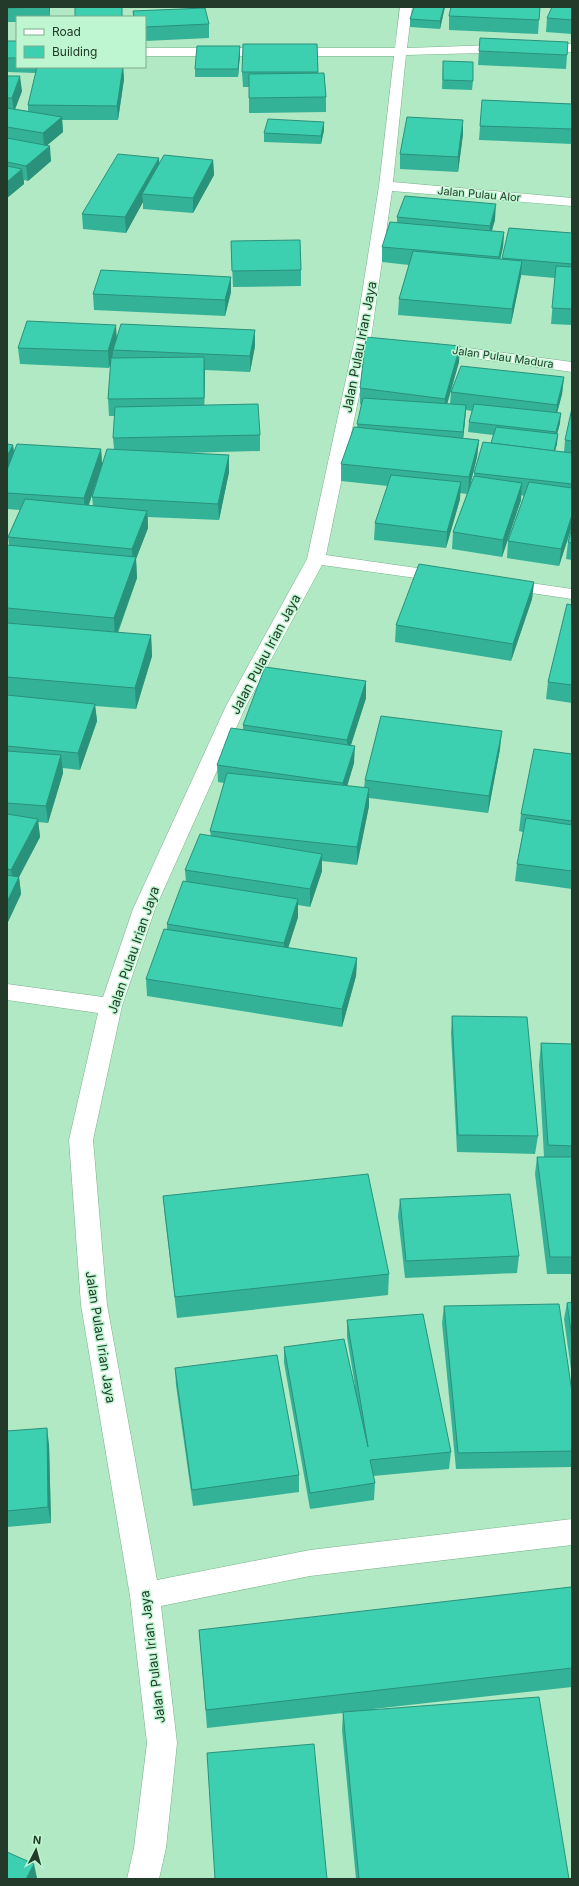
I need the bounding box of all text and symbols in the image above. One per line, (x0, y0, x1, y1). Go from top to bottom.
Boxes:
legend (16, 16, 146, 68)
text: Road (52, 24, 81, 39)
text: Building (52, 44, 97, 59)
street label: Jalan Pulau Alor (437, 183, 521, 205)
street label: Jalan Pulau Irian Jaya (338, 280, 380, 414)
street label: Jalan Pulau Madura (451, 343, 555, 371)
street label: Jalan Pulau Irian Jaya (227, 591, 303, 717)
street label: Jalan Pulau Irian Jaya (104, 884, 162, 1016)
street label: Jalan Pulau Irian Jaya (83, 1270, 119, 1404)
street label: Jalan Pulau Irian Jaya (136, 1590, 168, 1724)
north arrow (16, 1830, 56, 1870)
text: N (32, 1833, 42, 1847)

